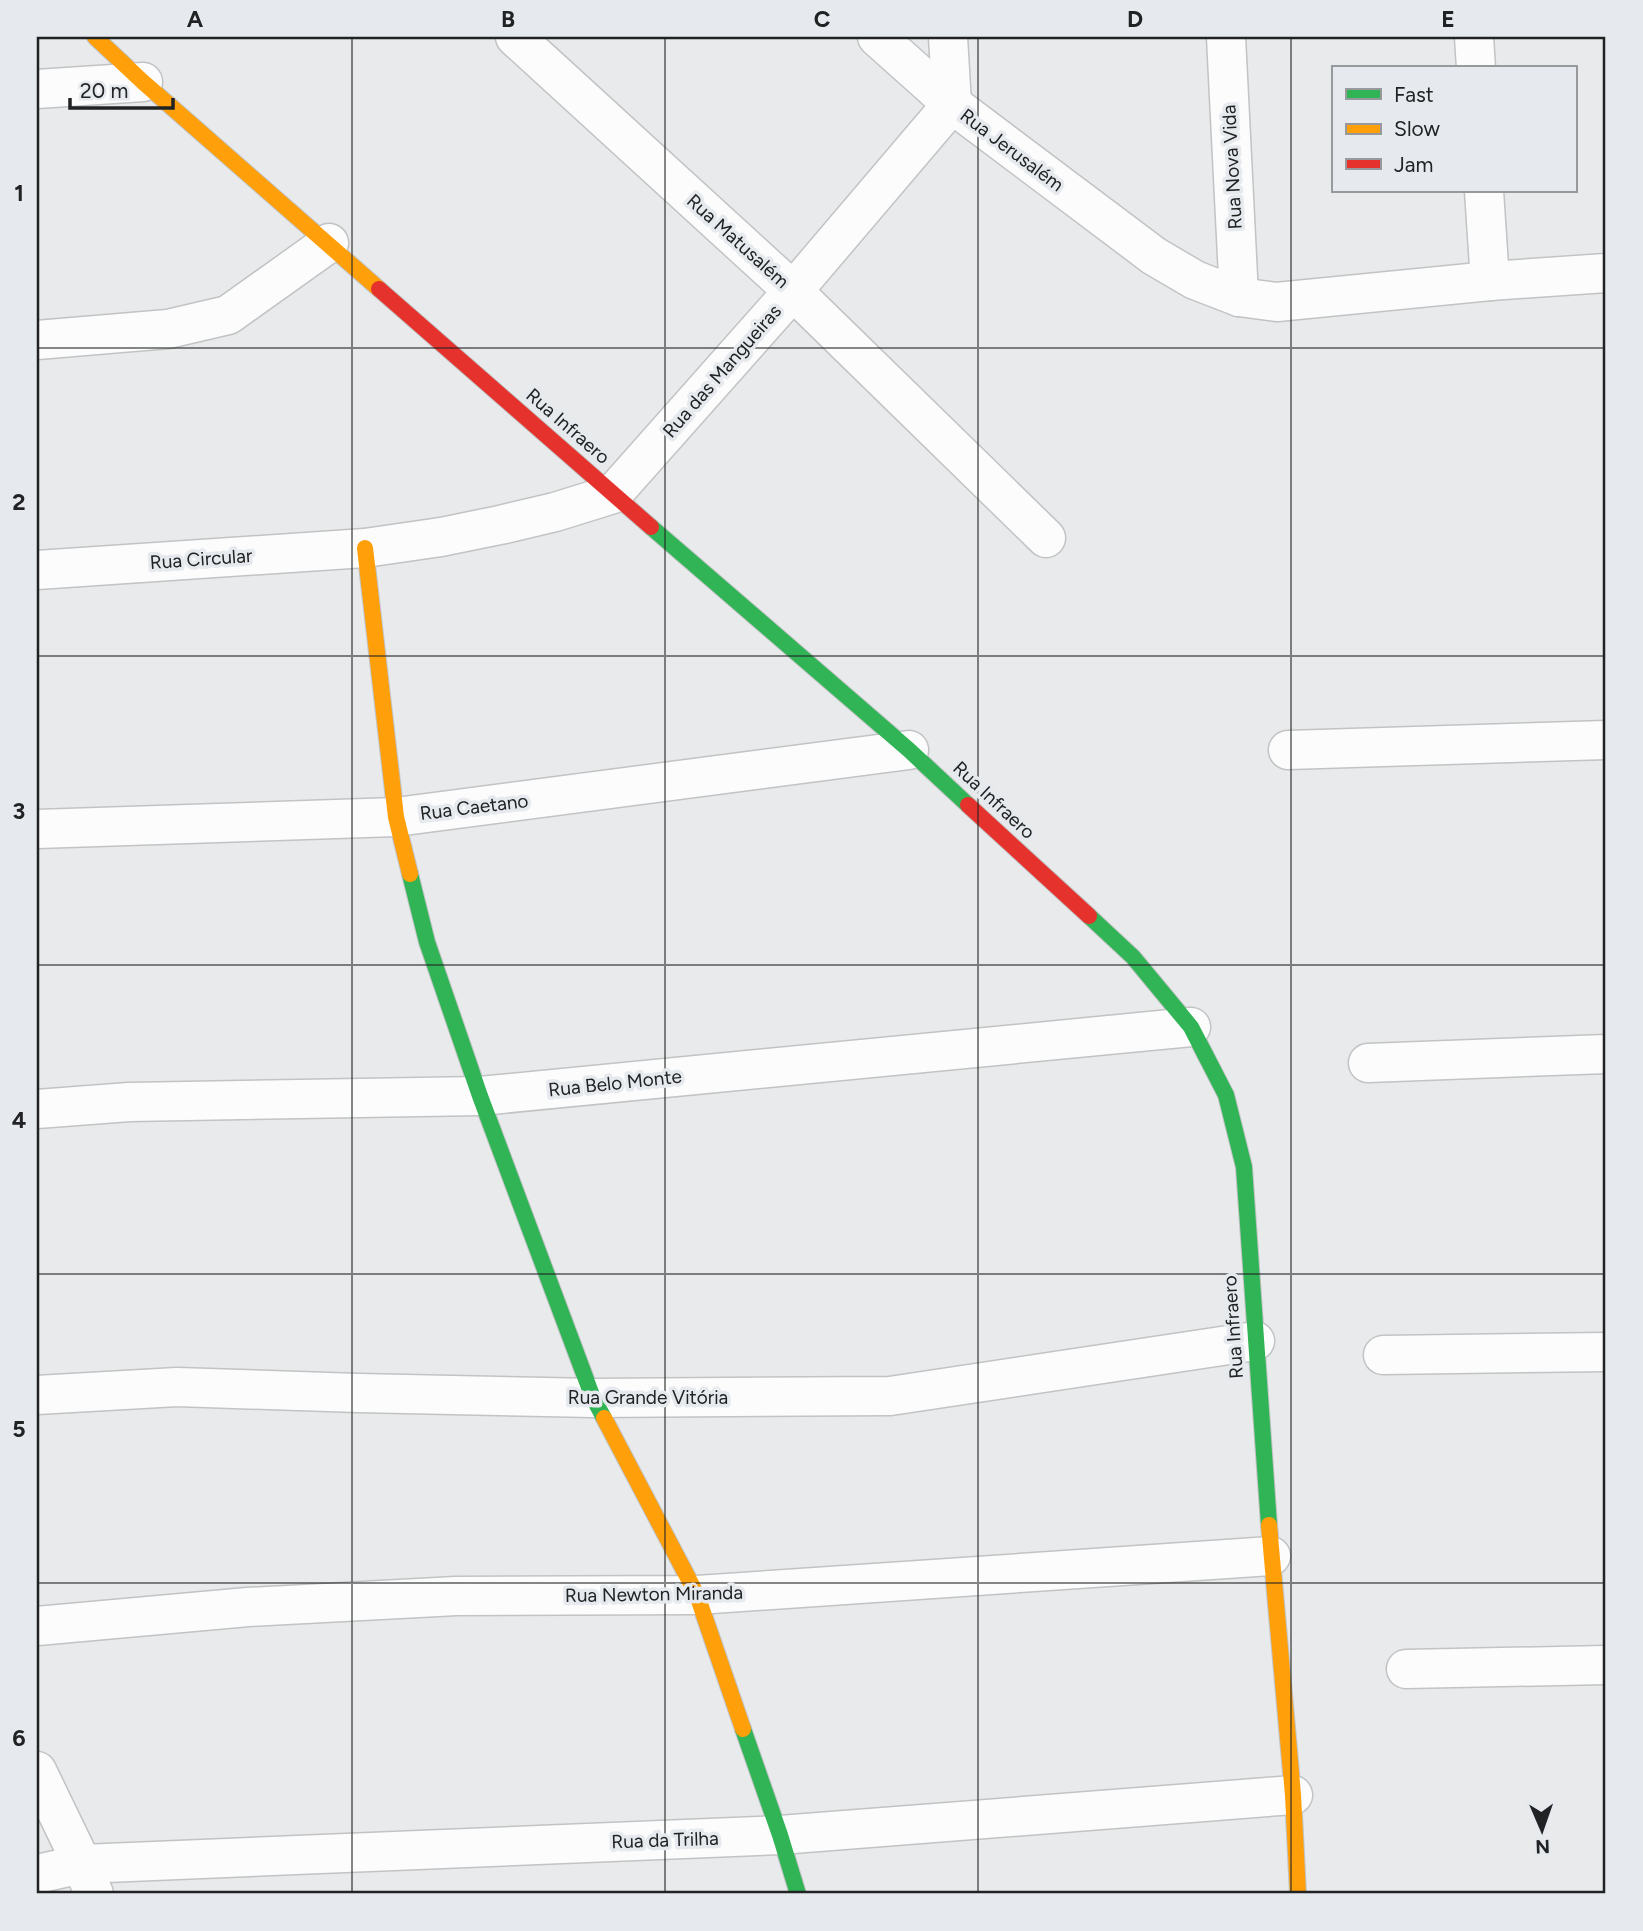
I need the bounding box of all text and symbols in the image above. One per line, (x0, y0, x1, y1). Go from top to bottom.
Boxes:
text: A (187, 5, 204, 33)
text: B (501, 5, 515, 33)
text: C (814, 5, 831, 33)
text: D (1127, 5, 1143, 33)
text: E (1441, 5, 1455, 33)
scale bar (70, 66, 173, 110)
legend (1332, 66, 1576, 192)
text: 20 m (80, 78, 128, 103)
text: Fast (1394, 82, 1434, 107)
street label: Rua Jerusalém (956, 104, 1068, 196)
street label: Rua Nova Vida (1217, 104, 1247, 230)
text: Slow (1394, 116, 1440, 141)
text: Jam (1394, 152, 1433, 177)
text: 1 (14, 179, 24, 207)
street label: Rua Matusalém (682, 189, 794, 293)
street label: Rua das Mangueiras (658, 300, 786, 442)
street label: Rua Infraero (521, 383, 615, 469)
text: 2 (12, 488, 26, 516)
street label: Rua Circular (149, 544, 254, 574)
street label: Rua Infraero (948, 756, 1040, 844)
street label: Rua Caetano (418, 789, 530, 825)
text: 3 (13, 797, 25, 825)
street label: Rua Belo Monte (547, 1065, 683, 1101)
text: 4 (12, 1106, 26, 1134)
street label: Rua Infraero (1218, 1275, 1248, 1379)
street label: Rua Grande Vitória (568, 1386, 728, 1409)
text: 5 (12, 1415, 26, 1443)
street label: Rua Newton Miranda (565, 1581, 743, 1607)
text: 6 (12, 1724, 26, 1752)
north arrow (1506, 1794, 1576, 1864)
street label: Rua da Trilha (611, 1827, 719, 1853)
text: N (1535, 1835, 1550, 1858)

